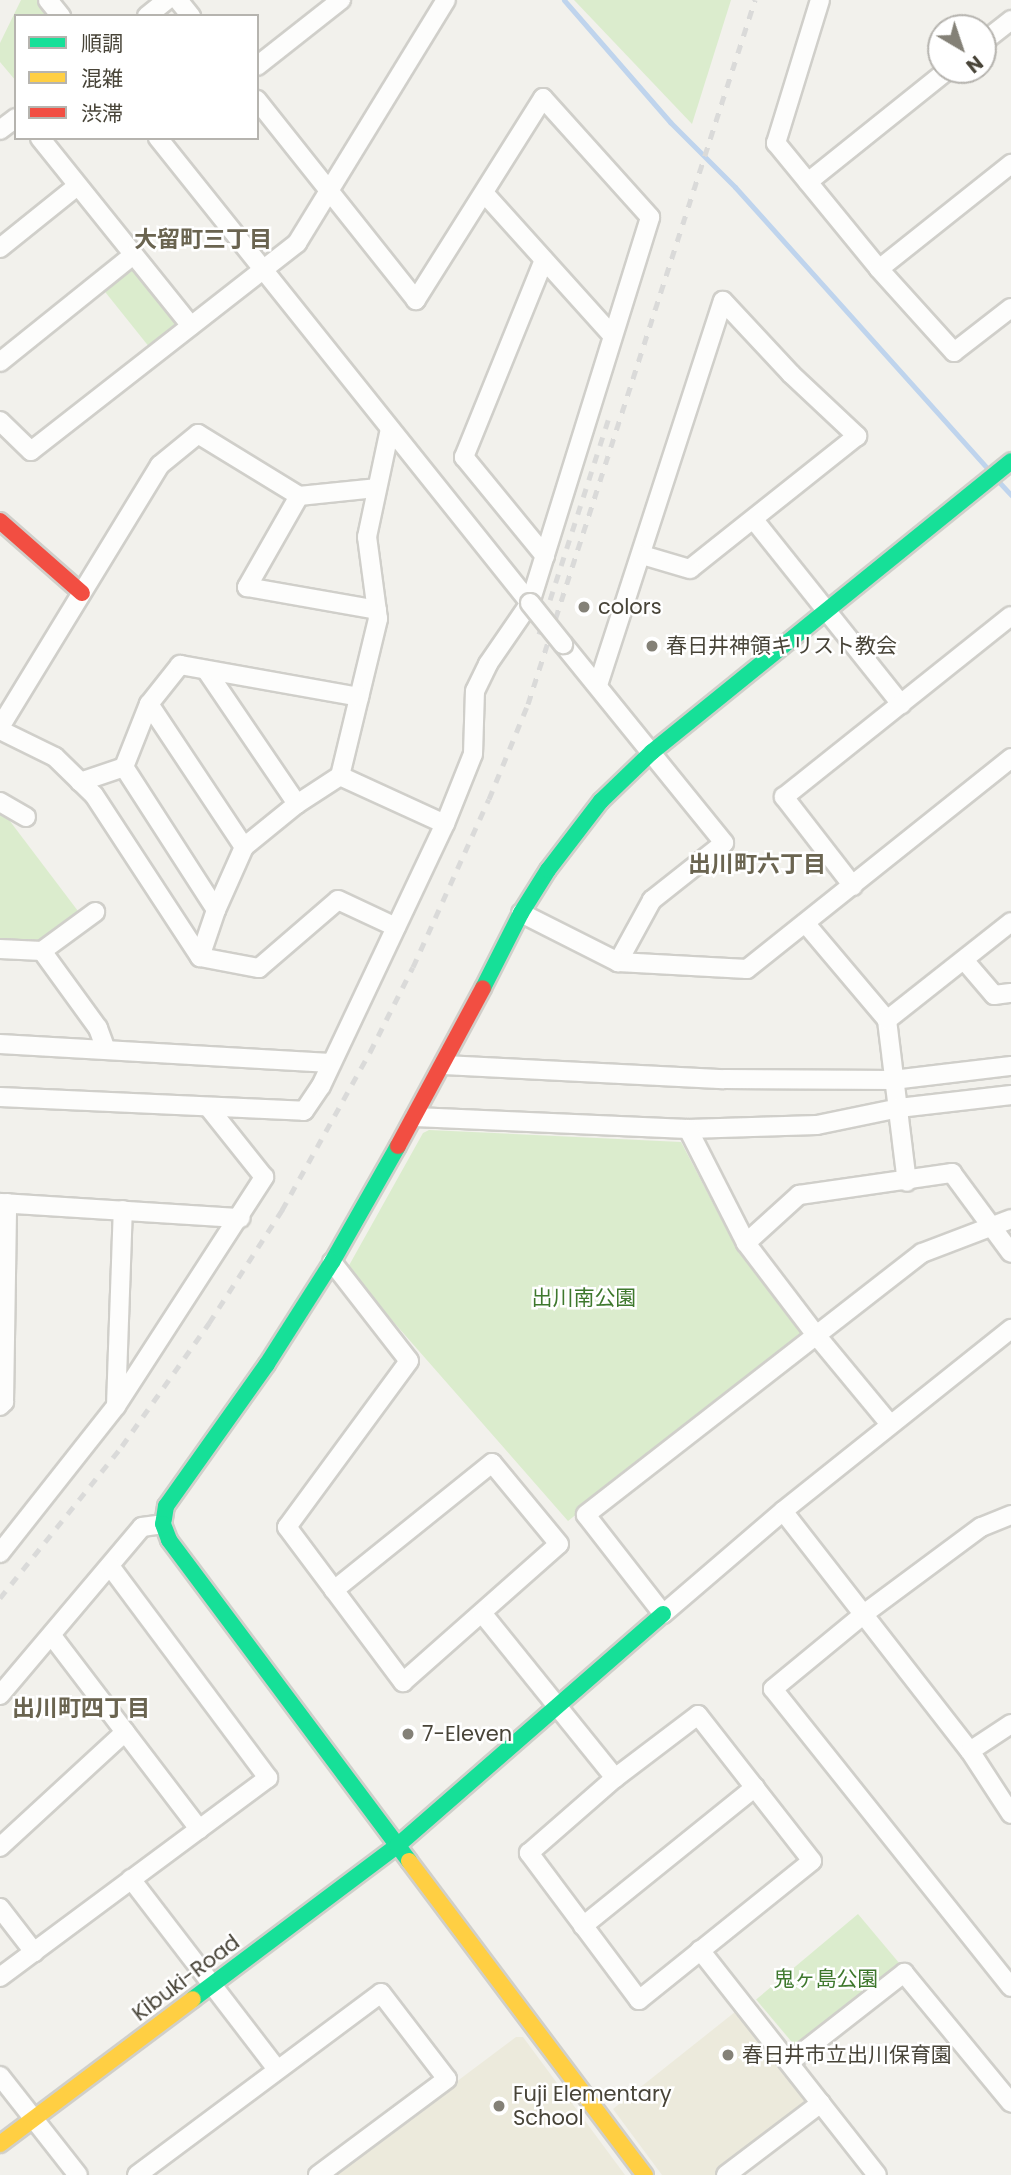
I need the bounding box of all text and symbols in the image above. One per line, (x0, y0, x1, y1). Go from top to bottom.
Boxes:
legend (14, 14, 259, 140)
north arrow (927, 14, 997, 84)
text: 順調 (81, 29, 123, 58)
text: N (960, 49, 988, 79)
text: 混雑 (81, 64, 123, 93)
text: 渋滞 (81, 99, 123, 128)
district label: 大留町三丁目 (134, 225, 272, 253)
place label: colors (598, 594, 662, 620)
marker: colors (576, 599, 592, 615)
place label: 春日井神領キリスト教会 (666, 633, 897, 659)
marker: 春日井神領キリスト教会 (644, 638, 660, 654)
district label: 出川町六丁目 (688, 850, 826, 878)
park label: 出川南公園 (532, 1285, 636, 1311)
district label: 出川町四丁目 (12, 1694, 150, 1722)
place label: 7-Eleven (422, 1721, 512, 1747)
marker: 7-Eleven (400, 1726, 416, 1742)
street label: Kibuki-Road (127, 1930, 245, 2026)
park label: 鬼ヶ島公園 (774, 1966, 878, 1992)
place label: 春日井市立出川保育園 (742, 2042, 952, 2068)
marker: 春日井市立出川保育園 (720, 2047, 736, 2063)
place label: Fuji Elementary School (513, 2081, 672, 2131)
marker: Fuji Elementary School (491, 2098, 507, 2114)

